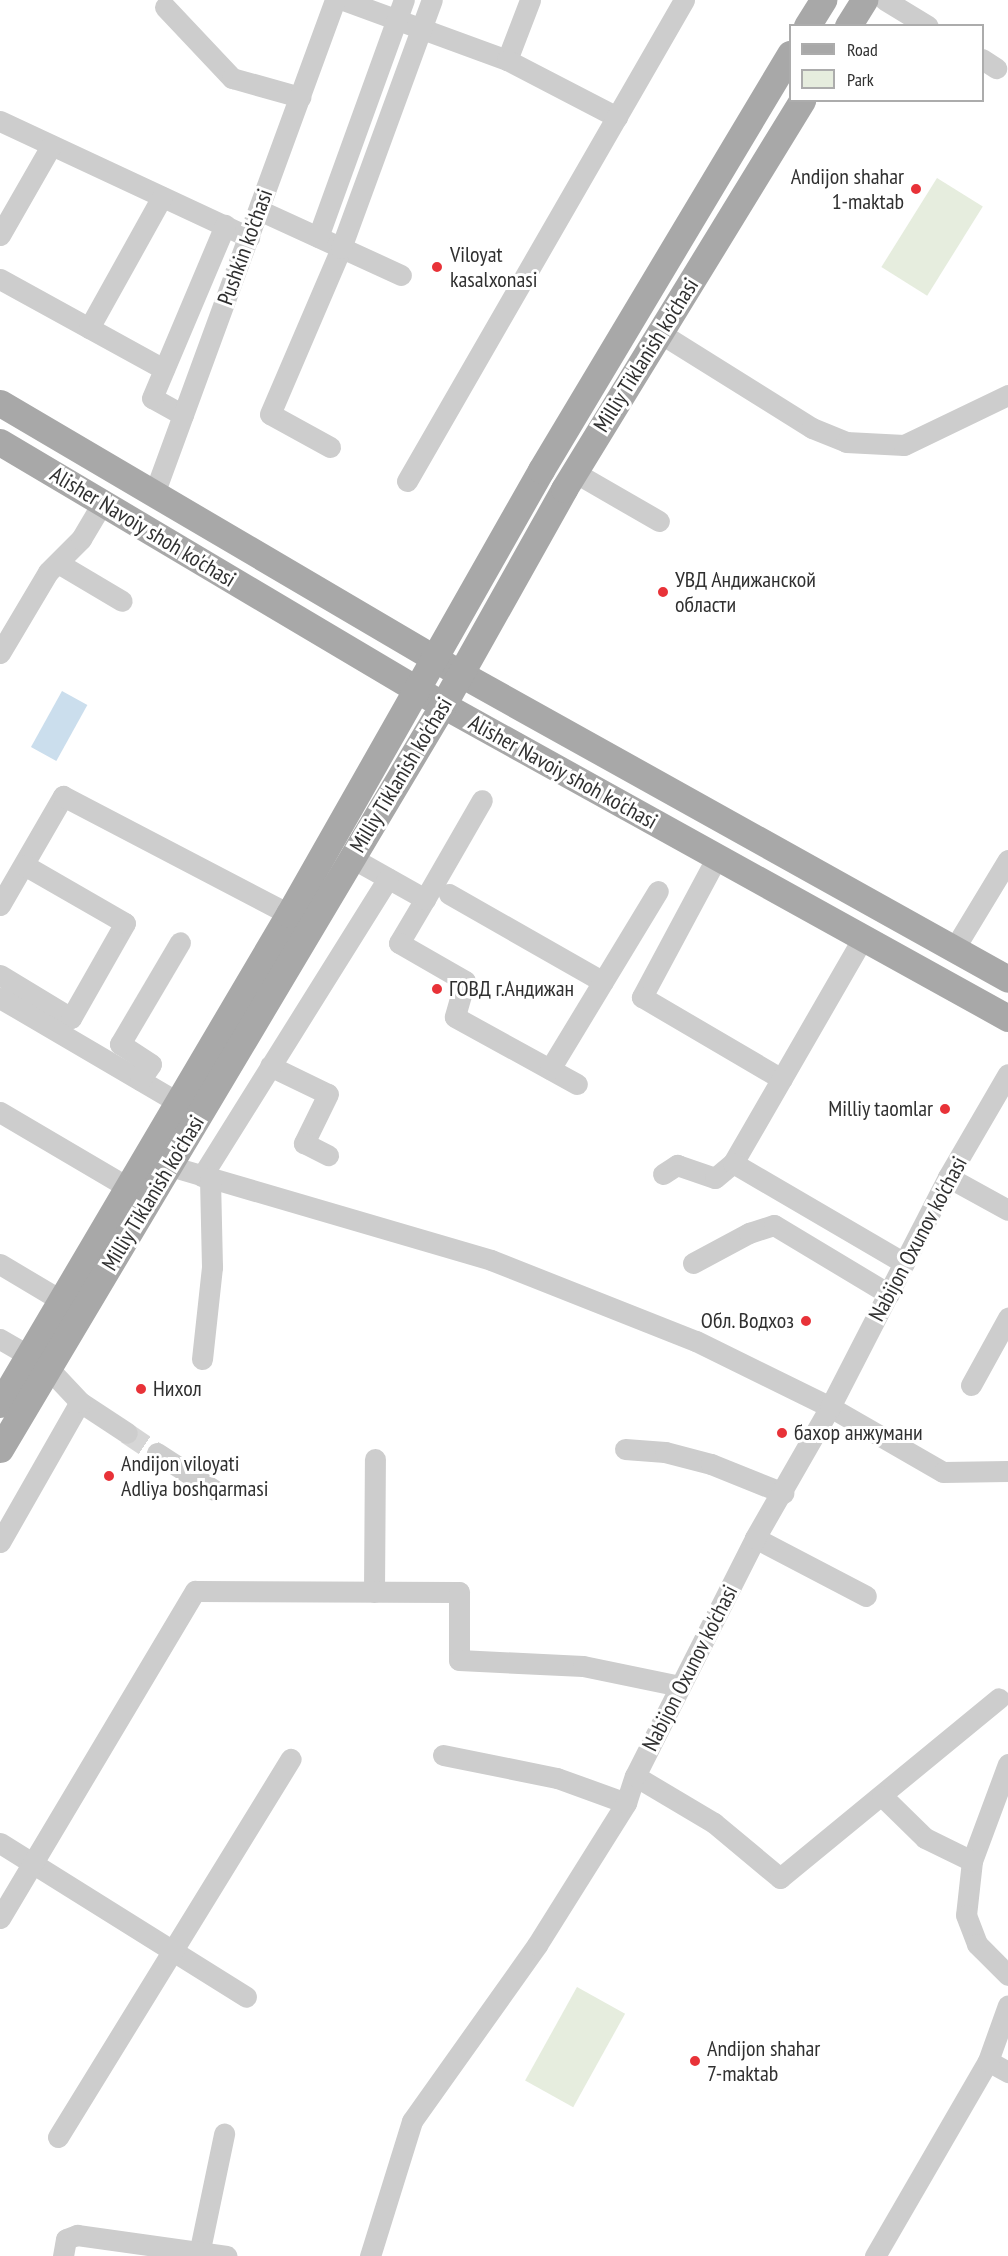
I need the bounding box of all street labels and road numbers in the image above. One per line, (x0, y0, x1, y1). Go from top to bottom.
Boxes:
street label: Pushkin ko'chasi (212, 186, 278, 308)
street label: Milliy Tiklanish ko'chasi (588, 273, 704, 437)
street label: Alisher Navoiy shoh ko'chasi (45, 461, 241, 593)
street label: Milliy Tiklanish ko'chasi (344, 692, 458, 858)
street label: Alisher Navoiy shoh ko'chasi (464, 709, 662, 835)
street label: Milliy Tiklanish ko'chasi (96, 1110, 210, 1276)
street label: Nabijon Oxunov ko'chasi (863, 1152, 973, 1326)
street label: Nabijon Oxunov ko'chasi (637, 1580, 743, 1756)

